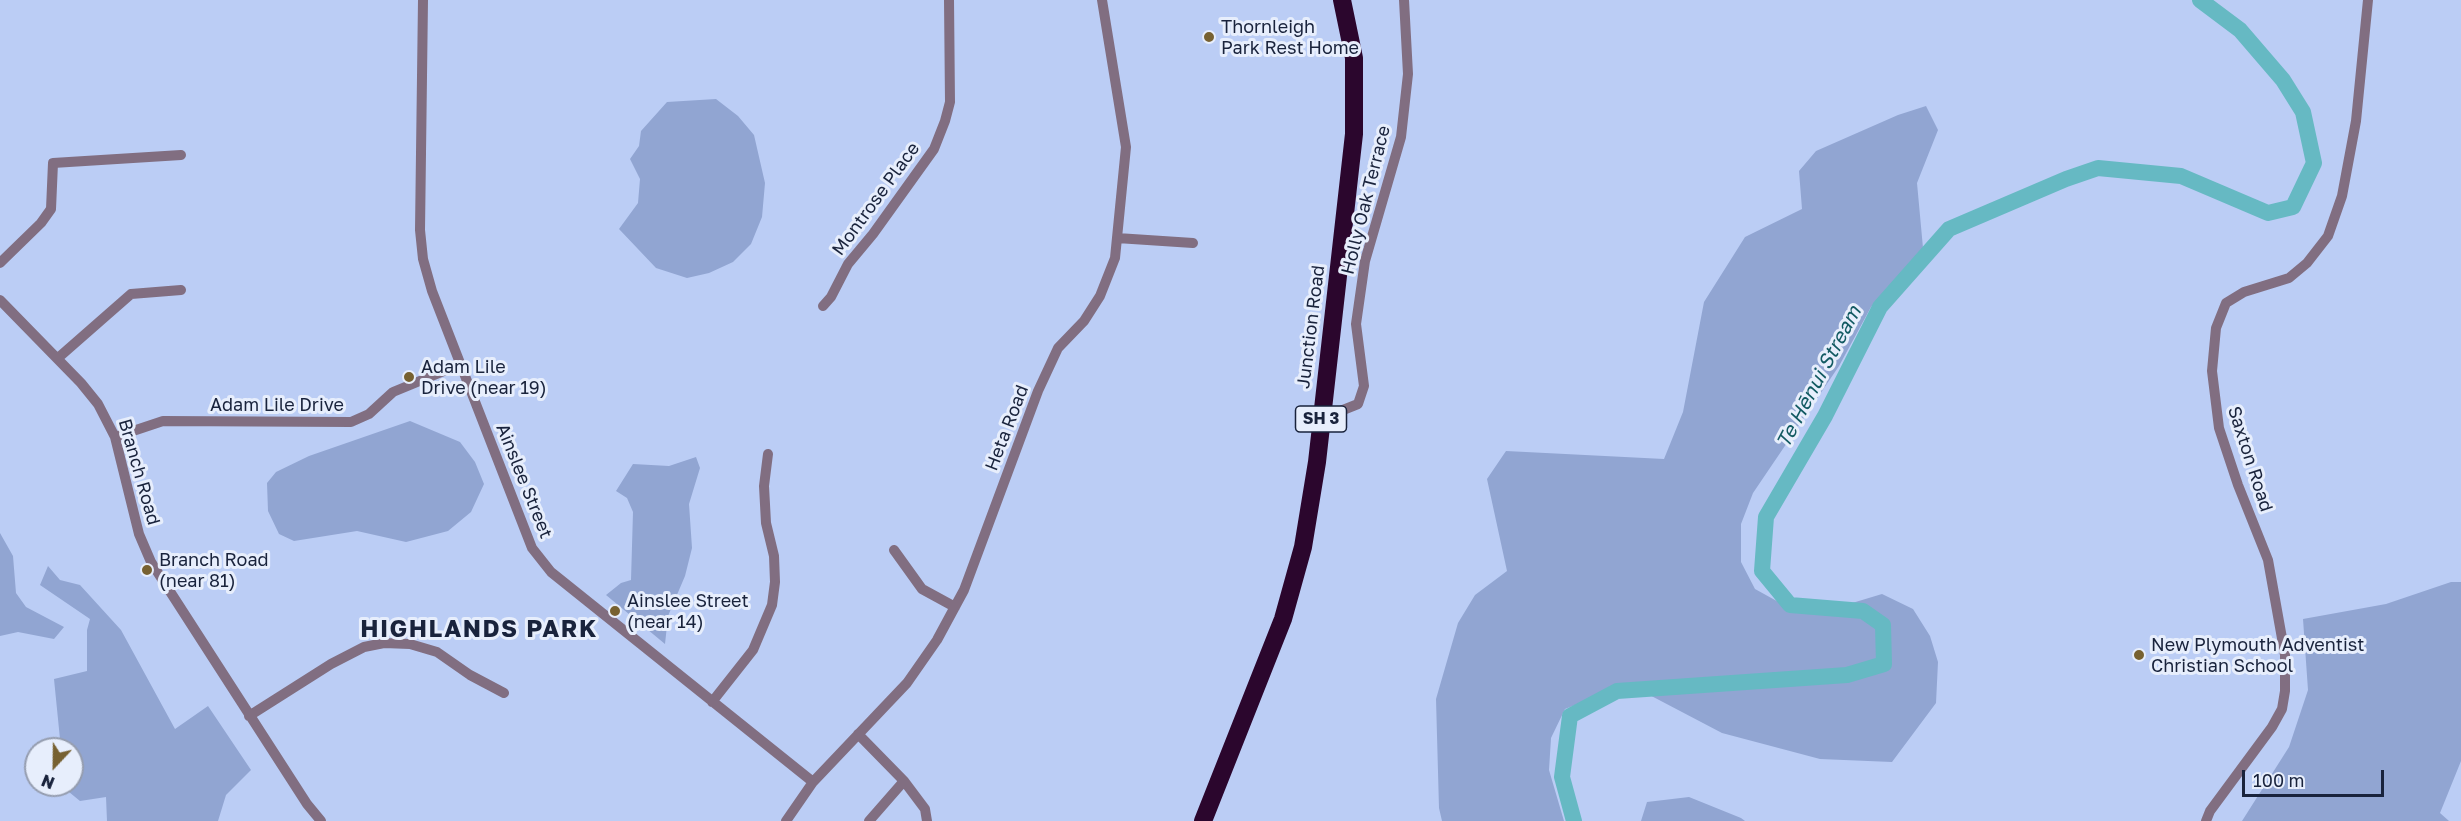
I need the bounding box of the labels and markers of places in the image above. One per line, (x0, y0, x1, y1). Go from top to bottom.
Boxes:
place label: Thornleigh Park Rest Home (1221, 16, 1359, 58)
marker: Thornleigh Park Rest Home (1202, 30, 1216, 44)
place label: Adam Lile Drive (near 19) (421, 356, 547, 398)
marker: Adam Lile Drive (near 19) (402, 370, 416, 384)
place label: Branch Road (near 81) (159, 549, 269, 592)
marker: Branch Road (near 81) (140, 563, 154, 577)
place label: Ainslee Street (near 14) (627, 590, 749, 632)
marker: Ainslee Street (near 14) (608, 604, 622, 618)
place label: New Plymouth Adventist Christian School (2151, 634, 2364, 676)
marker: New Plymouth Adventist Christian School (2132, 648, 2146, 662)

